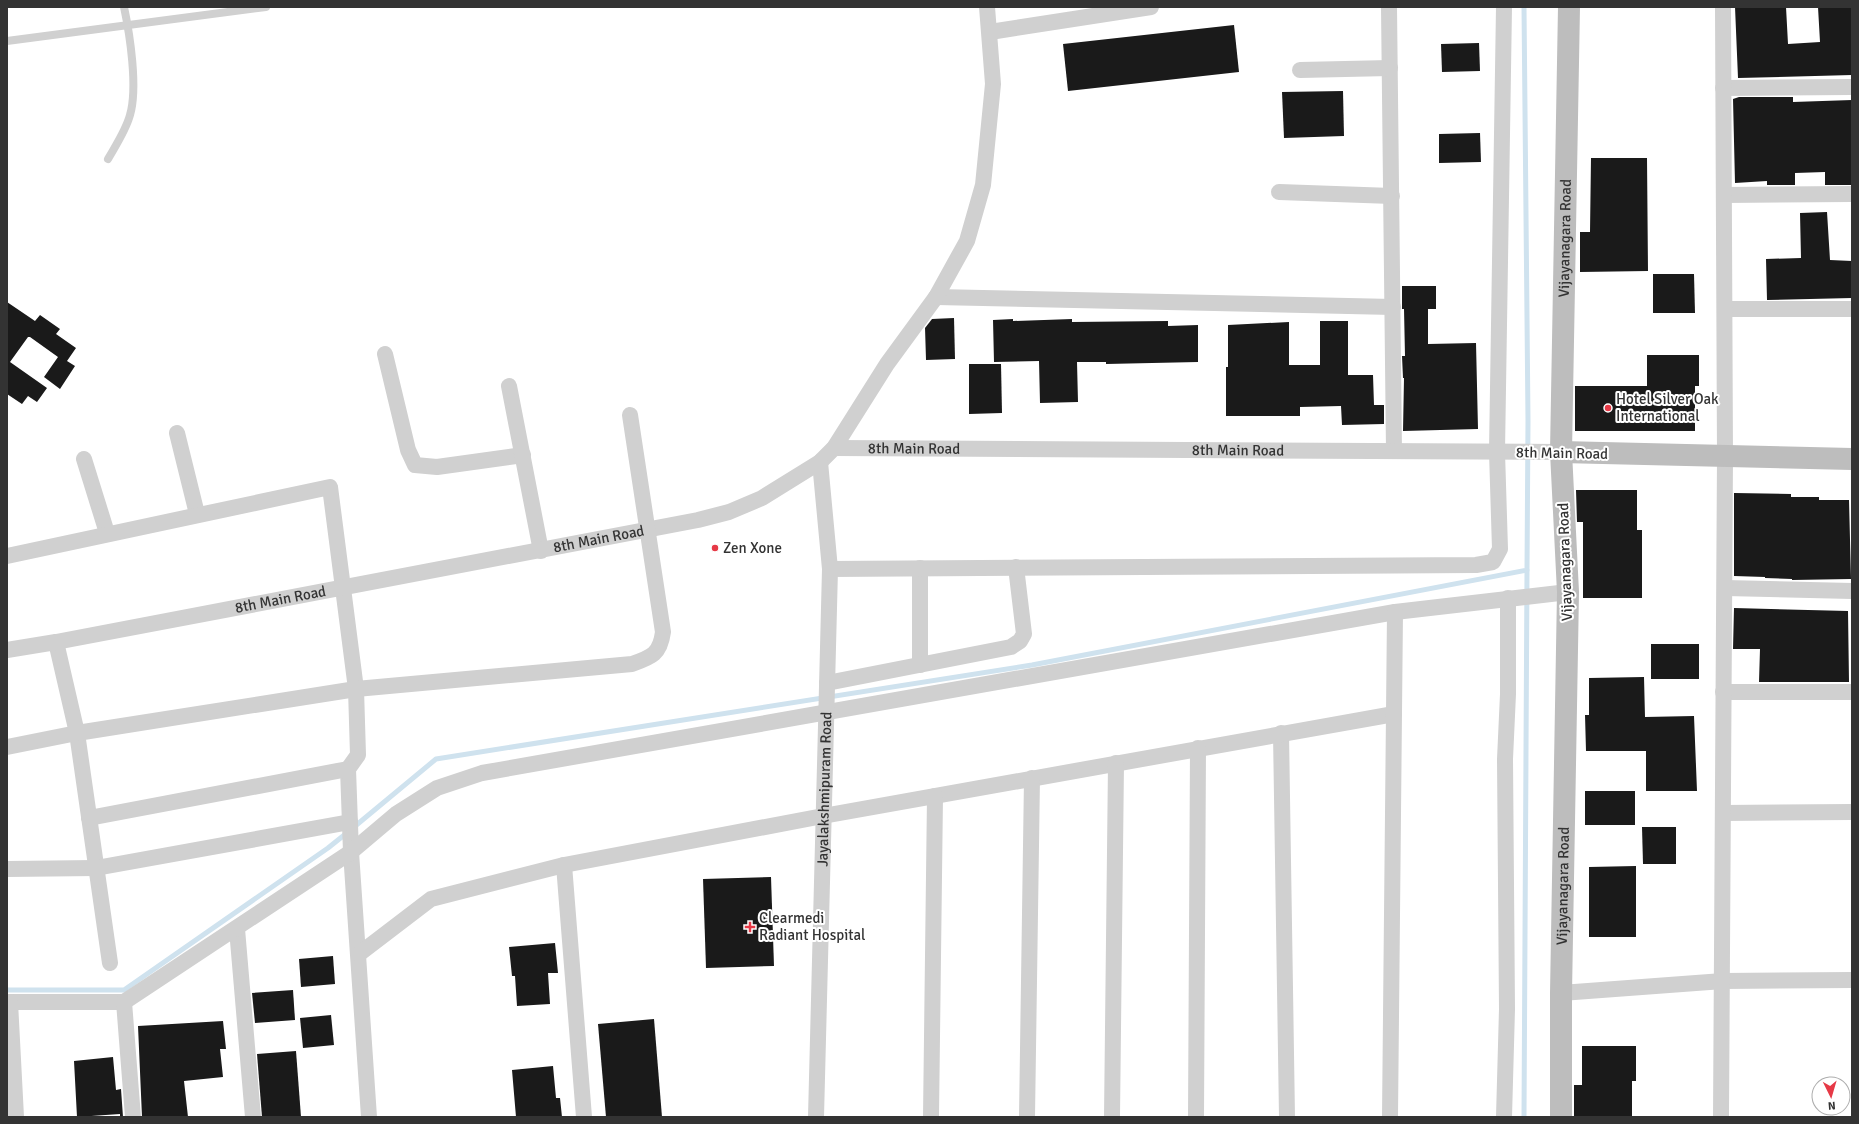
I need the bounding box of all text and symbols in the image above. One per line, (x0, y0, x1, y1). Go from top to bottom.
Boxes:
street label: Vijayanagara Road (1555, 179, 1575, 298)
place label: Hotel Silver Oak International (1616, 390, 1719, 425)
marker: Hotel Silver Oak International (1603, 403, 1613, 413)
street label: 8th Main Road (868, 439, 960, 458)
street label: 8th Main Road (1192, 441, 1284, 459)
street label: 8th Main Road (1516, 443, 1608, 463)
street label: Vijayanagara Road (1554, 502, 1576, 621)
street label: 8th Main Road (552, 521, 646, 556)
place label: Zen Xone (723, 539, 782, 557)
marker: Zen Xone (710, 543, 720, 553)
street label: 8th Main Road (233, 582, 327, 617)
street label: Jayalakshmipuram Road (813, 711, 835, 867)
street label: Vijayanagara Road (1553, 827, 1573, 945)
place label: Clearmedi Radiant Hospital (759, 909, 865, 944)
marker: Clearmedi Radiant Hospital (744, 921, 756, 933)
north arrow (1811, 1076, 1851, 1116)
text: N (1827, 1099, 1836, 1112)

